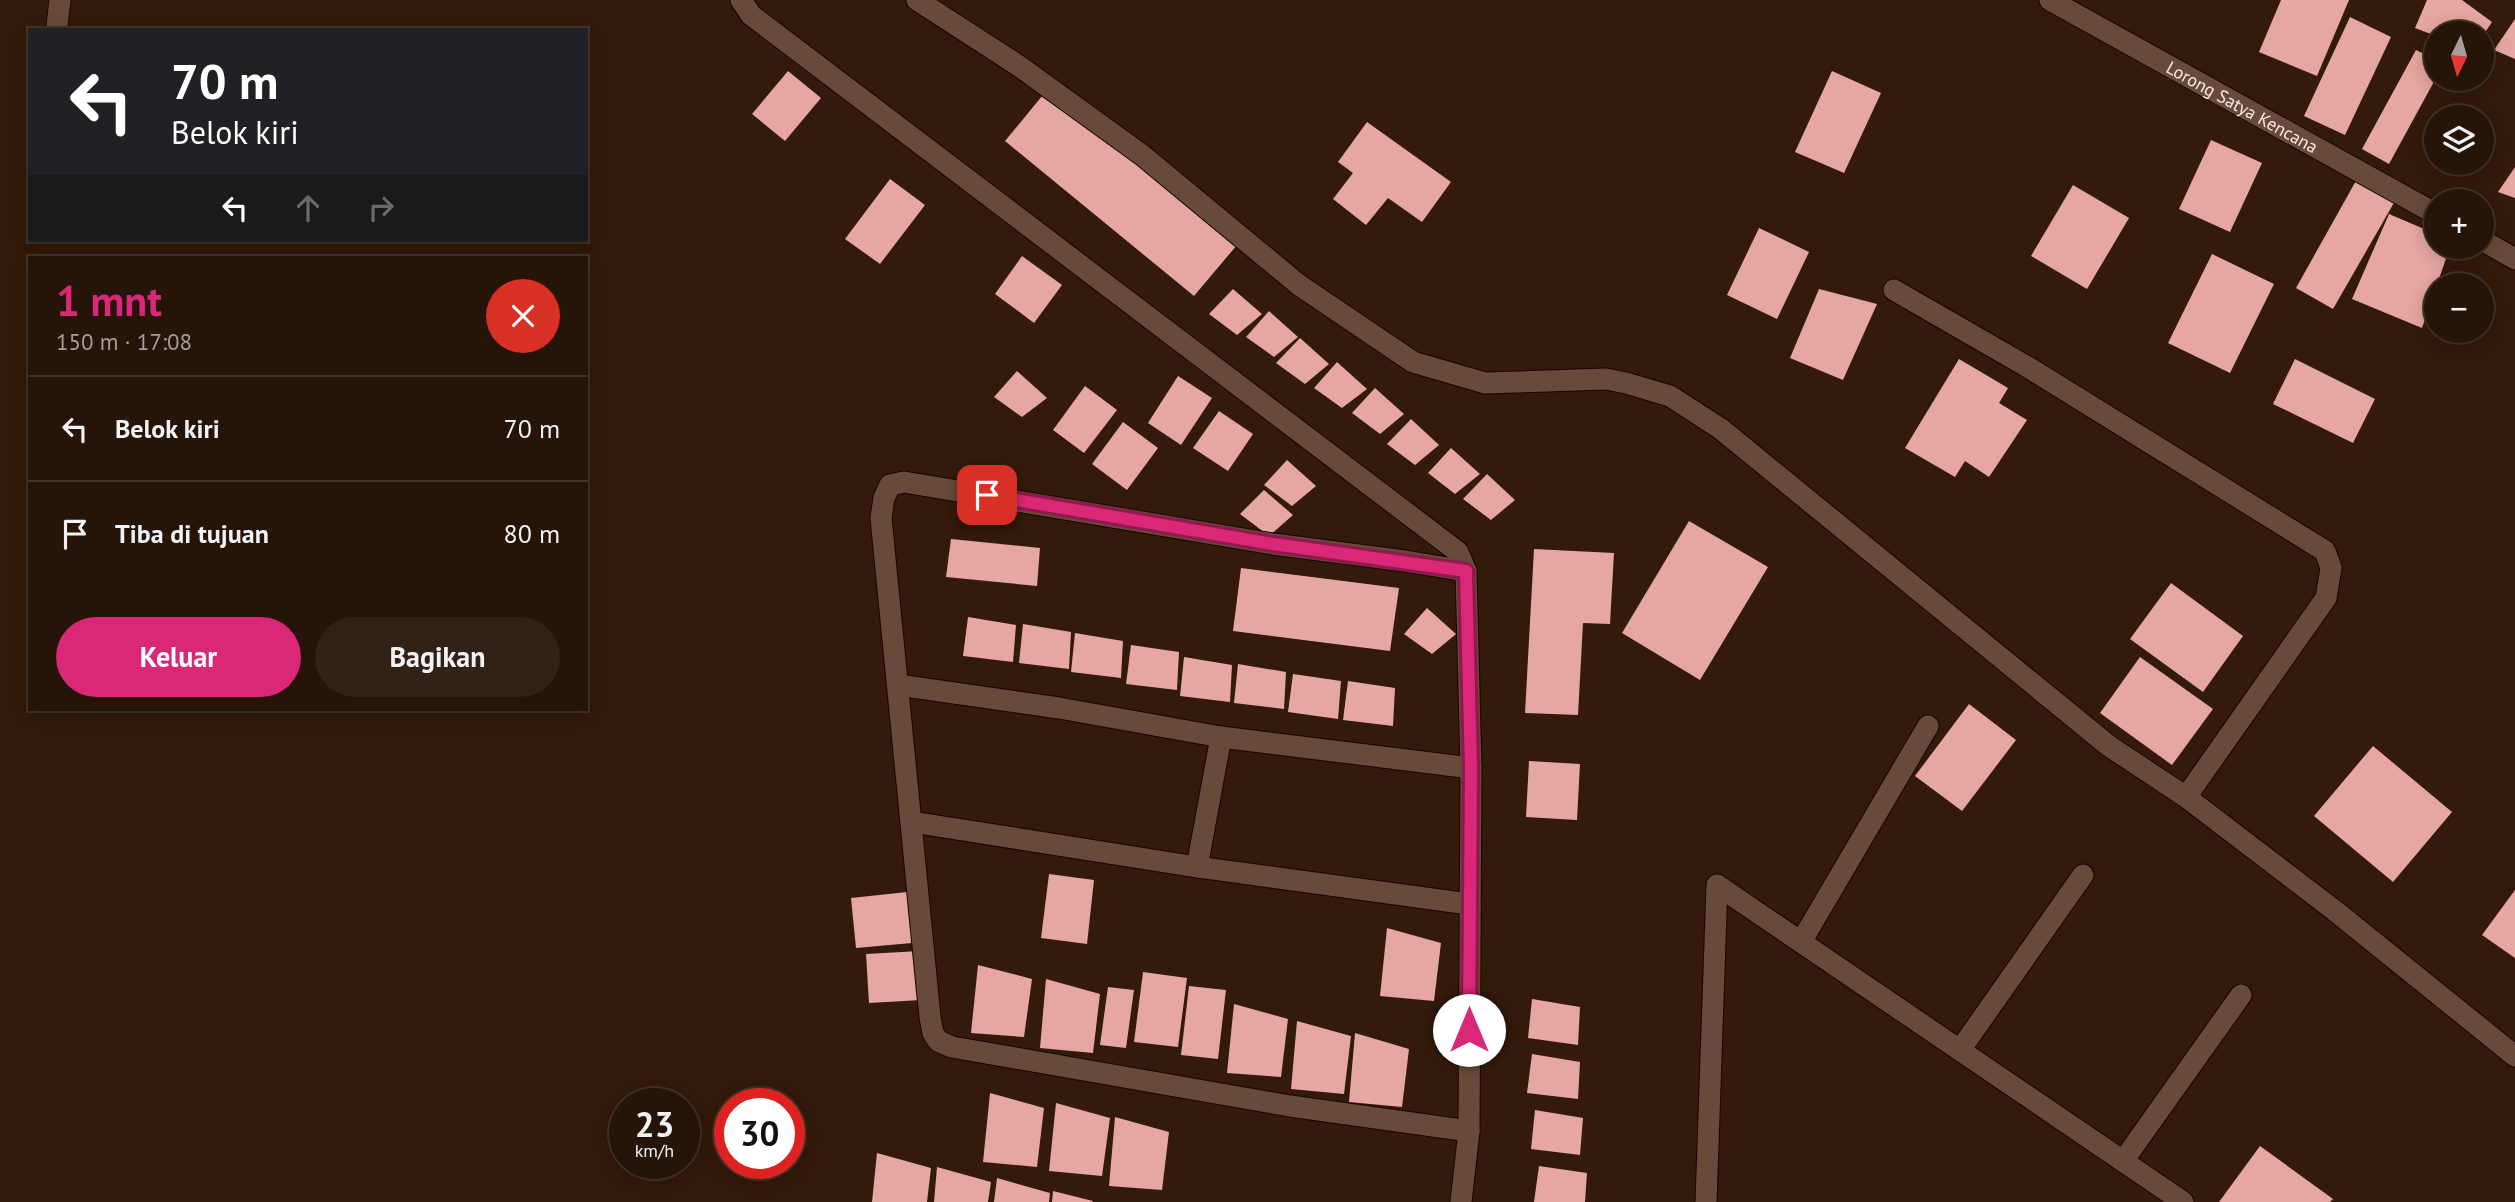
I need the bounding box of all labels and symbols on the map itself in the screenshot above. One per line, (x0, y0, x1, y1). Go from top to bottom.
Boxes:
north arrow (2424, 21, 2494, 91)
street label: Lorong Satya Kencana (2163, 55, 2322, 158)
pin (957, 465, 1017, 525)
position arrow (1432, 993, 1506, 1067)
speed limit sign: 30 (714, 1088, 805, 1179)

